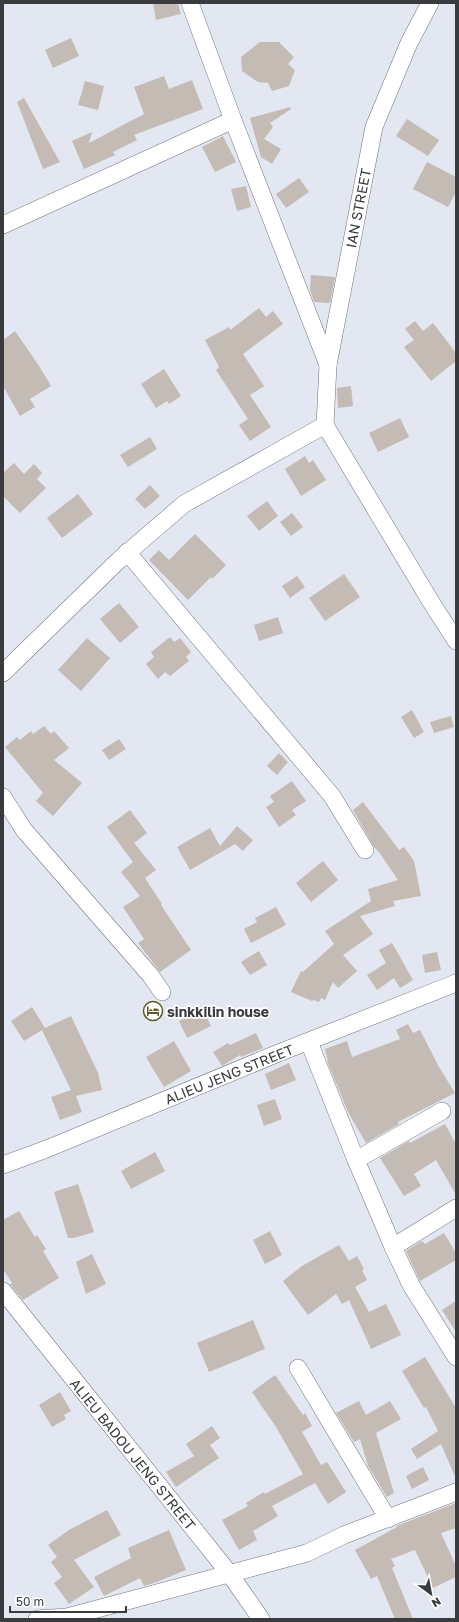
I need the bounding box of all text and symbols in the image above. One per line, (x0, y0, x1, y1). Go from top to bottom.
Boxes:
street label: IAN STREET (342, 166, 374, 249)
hotel icon: sinkkilin house (142, 1000, 164, 1022)
place label: sinkkilin house (167, 1003, 269, 1020)
street label: ALIEU JENG STREET (162, 1040, 296, 1108)
street label: ALIEU BADOU JENG STREET (67, 1375, 199, 1533)
north arrow (411, 1574, 451, 1614)
scale bar (10, 1588, 126, 1614)
text: 50 m (16, 1594, 44, 1609)
text: N (430, 1595, 444, 1611)

